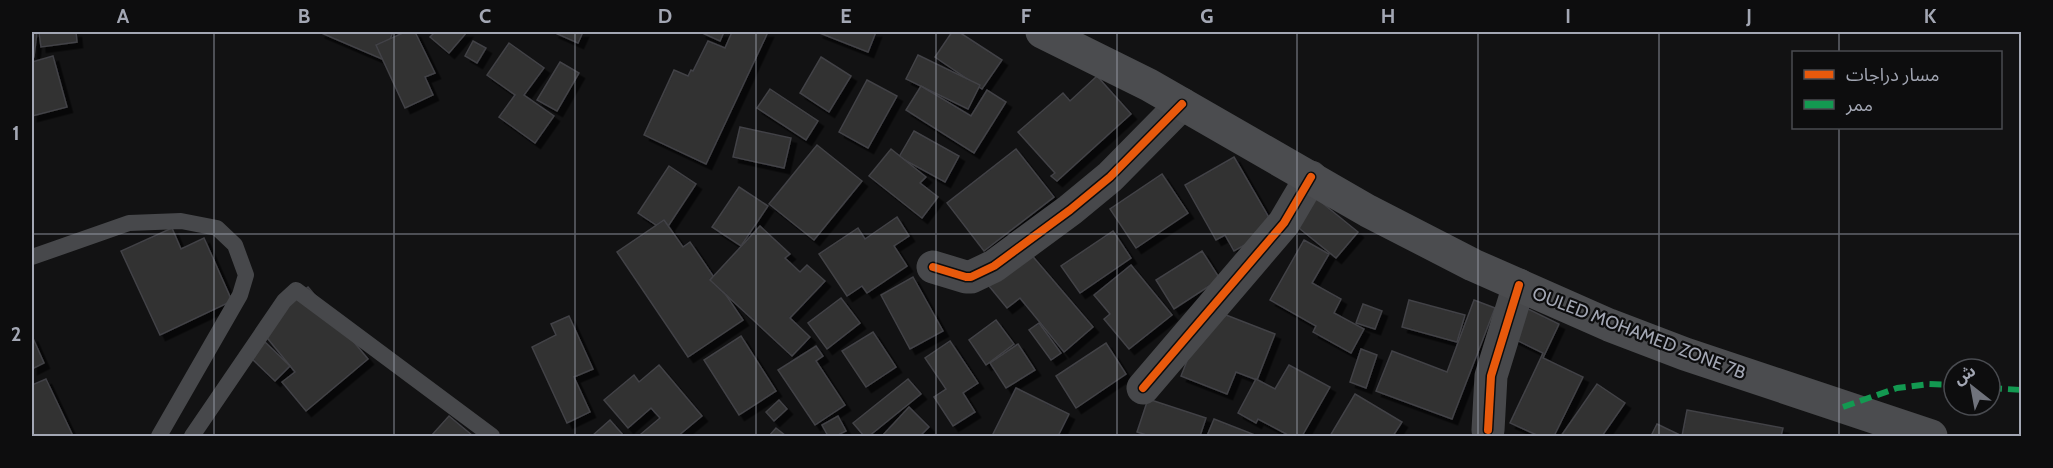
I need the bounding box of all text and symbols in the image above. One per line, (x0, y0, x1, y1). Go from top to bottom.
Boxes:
text: A (117, 4, 130, 28)
text: B (298, 4, 310, 28)
text: C (479, 4, 491, 28)
text: D (658, 4, 672, 28)
text: E (840, 4, 852, 28)
text: F (1021, 4, 1032, 28)
text: G (1200, 4, 1214, 28)
text: H (1381, 4, 1395, 28)
text: I (1565, 4, 1571, 28)
text: J (1745, 4, 1752, 28)
text: K (1924, 4, 1937, 28)
legend (1792, 51, 2002, 129)
text: مسار دراجات (1846, 64, 1939, 86)
text: ممر (1845, 94, 1873, 116)
text: 1 (12, 121, 20, 145)
street label: OULED MOHAMED ZONE 7B (1529, 282, 1749, 384)
text: 2 (11, 322, 21, 346)
north arrow (1942, 357, 2002, 417)
text: ش (1950, 361, 1979, 388)

